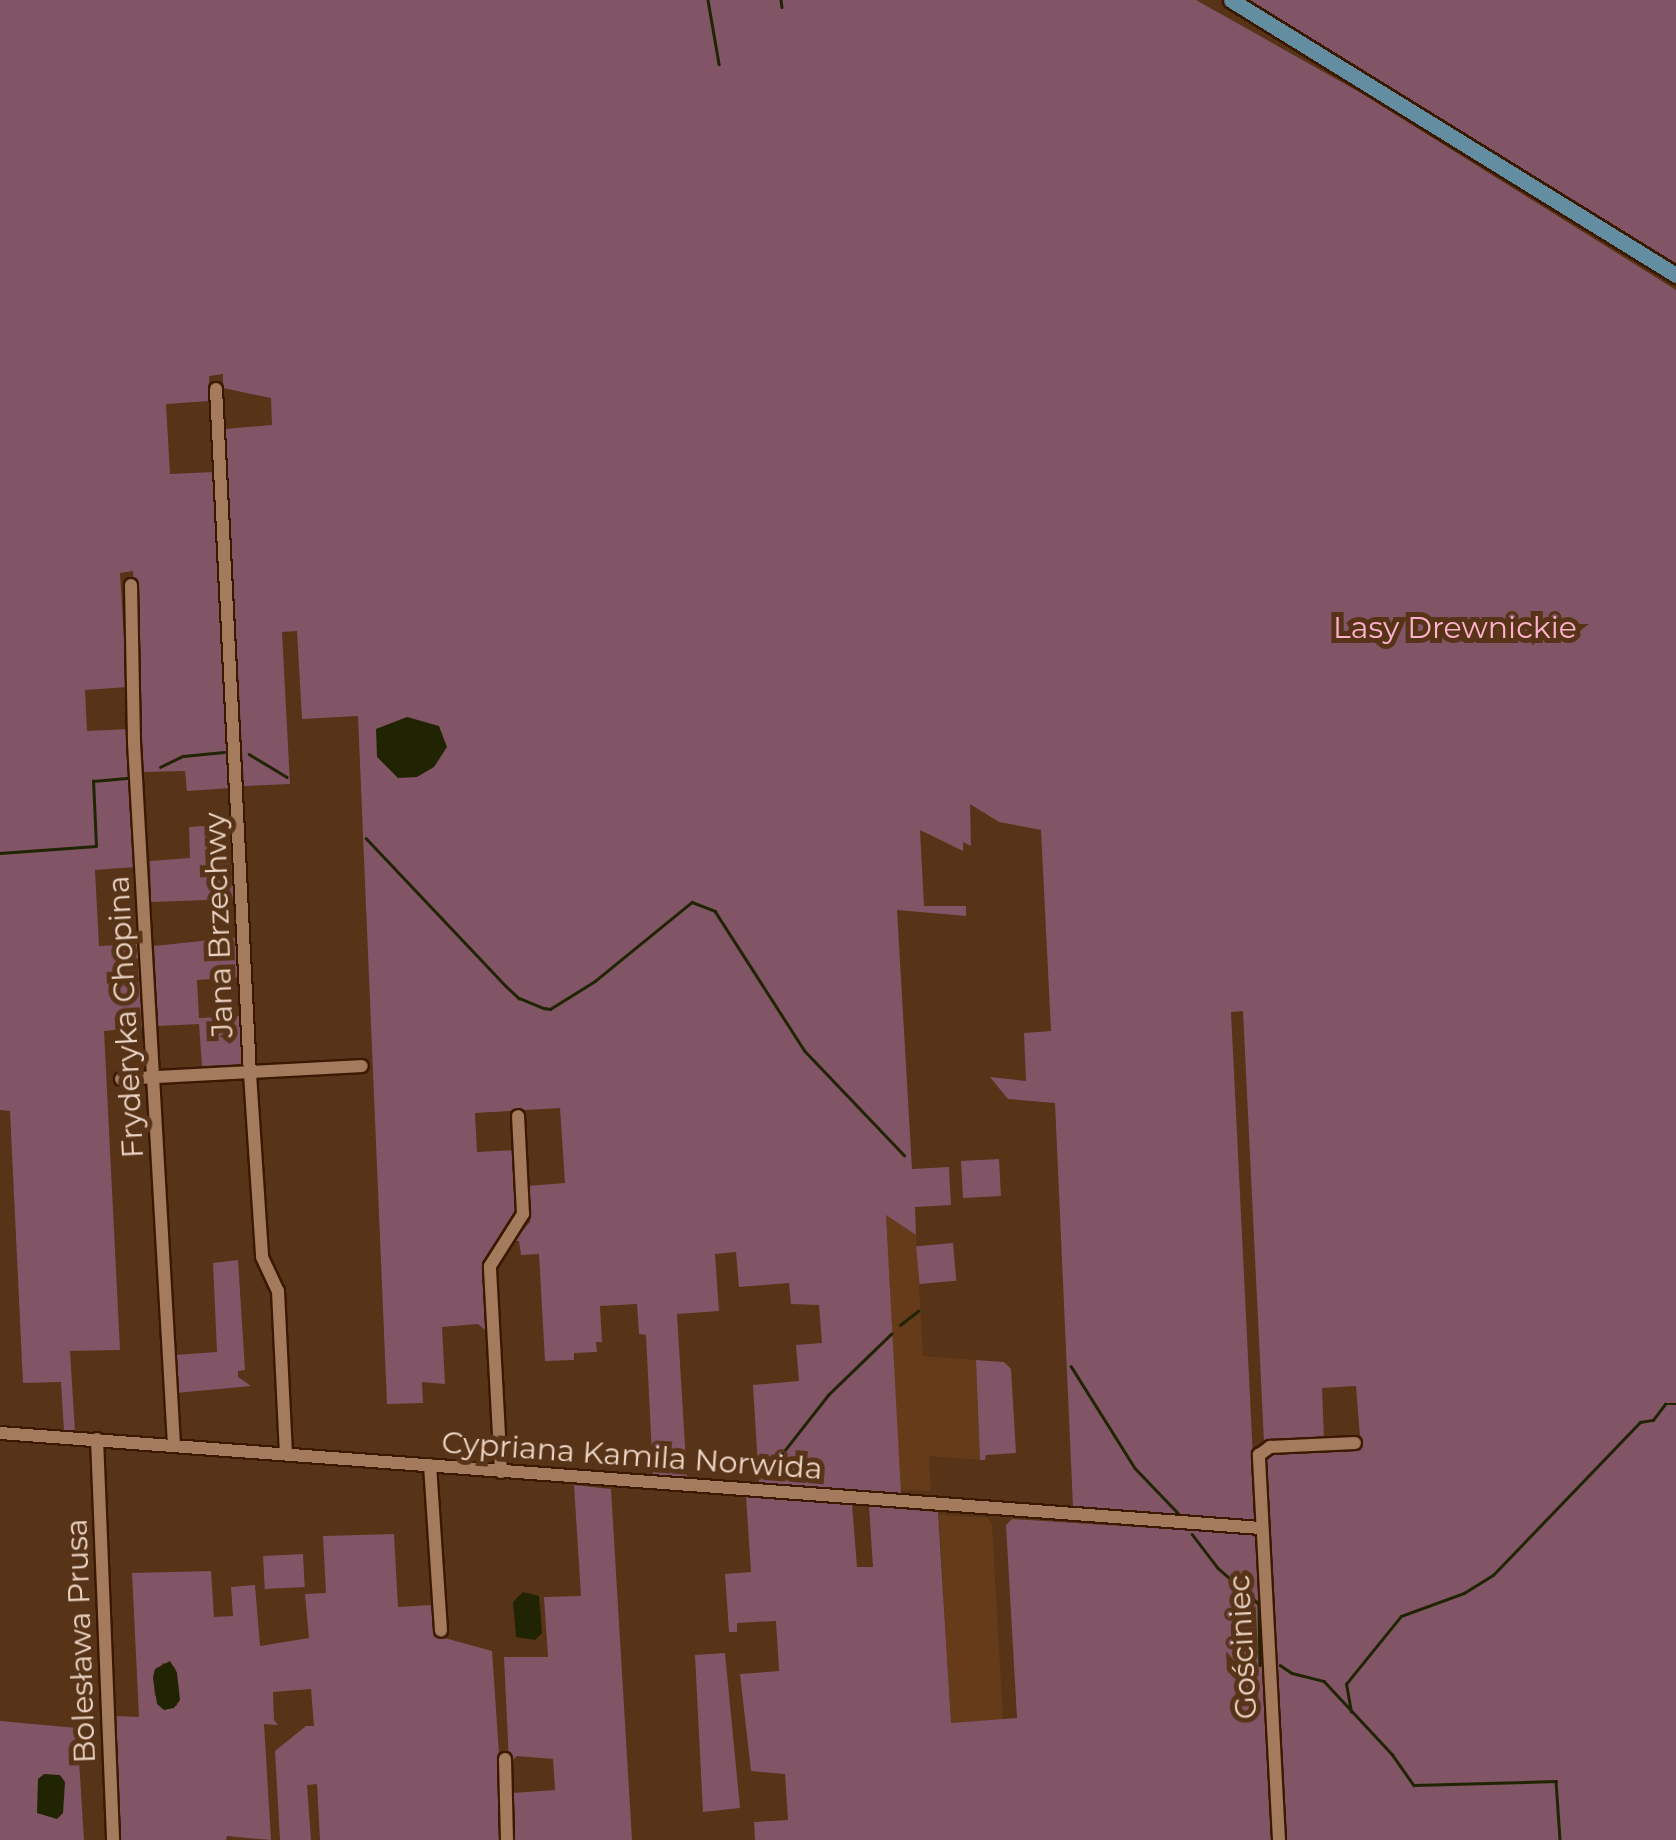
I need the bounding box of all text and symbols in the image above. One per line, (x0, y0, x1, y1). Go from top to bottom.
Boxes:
park label: Lasy Drewnickie (1333, 610, 1577, 646)
street label: Jana Brzechwy (197, 812, 241, 1038)
street label: Fryderyka Chopina (101, 875, 151, 1159)
street label: Cypriana Kamila Norwida (440, 1425, 824, 1487)
street label: Bolesława Prusa (59, 1518, 103, 1764)
street label: Gościniec (1221, 1574, 1265, 1720)

